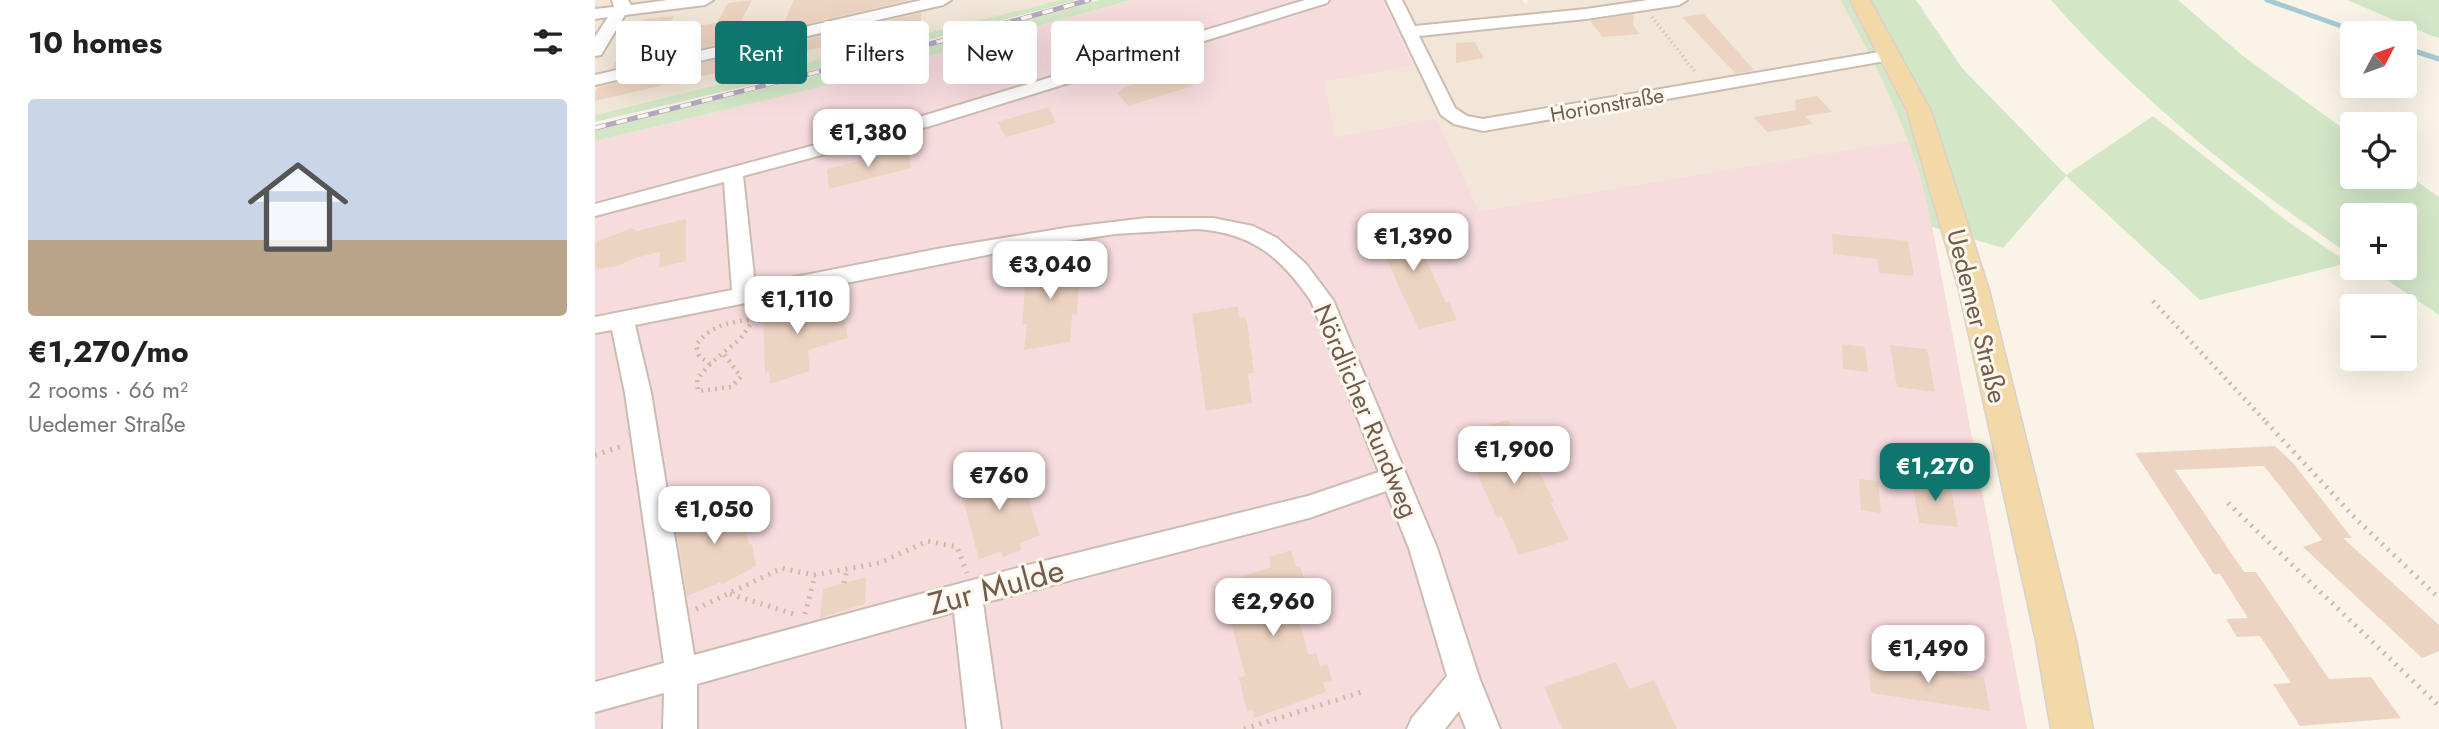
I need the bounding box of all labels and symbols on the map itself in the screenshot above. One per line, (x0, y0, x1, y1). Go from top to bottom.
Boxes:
north arrow (2340, 21, 2417, 98)
street label: Horionstraße (1548, 80, 1666, 130)
pin: €1,380 (811, 110, 925, 169)
pin: €1,390 (1356, 214, 1470, 273)
street label: Uedemer Straße (1937, 225, 2017, 407)
pin: €3,040 (993, 242, 1107, 301)
pin: €1,110 (740, 276, 854, 336)
street label: Nördlicher Rundweg (1304, 298, 1428, 524)
pin: €1,900 (1457, 426, 1571, 486)
pin: €1,270 (1878, 444, 1992, 503)
pin: €760 (958, 452, 1040, 512)
pin: €1,050 (657, 486, 771, 546)
street label: Zur Mulde (923, 547, 1069, 627)
pin: €2,960 (1216, 578, 1330, 638)
pin: €1,490 (1871, 626, 1985, 685)

